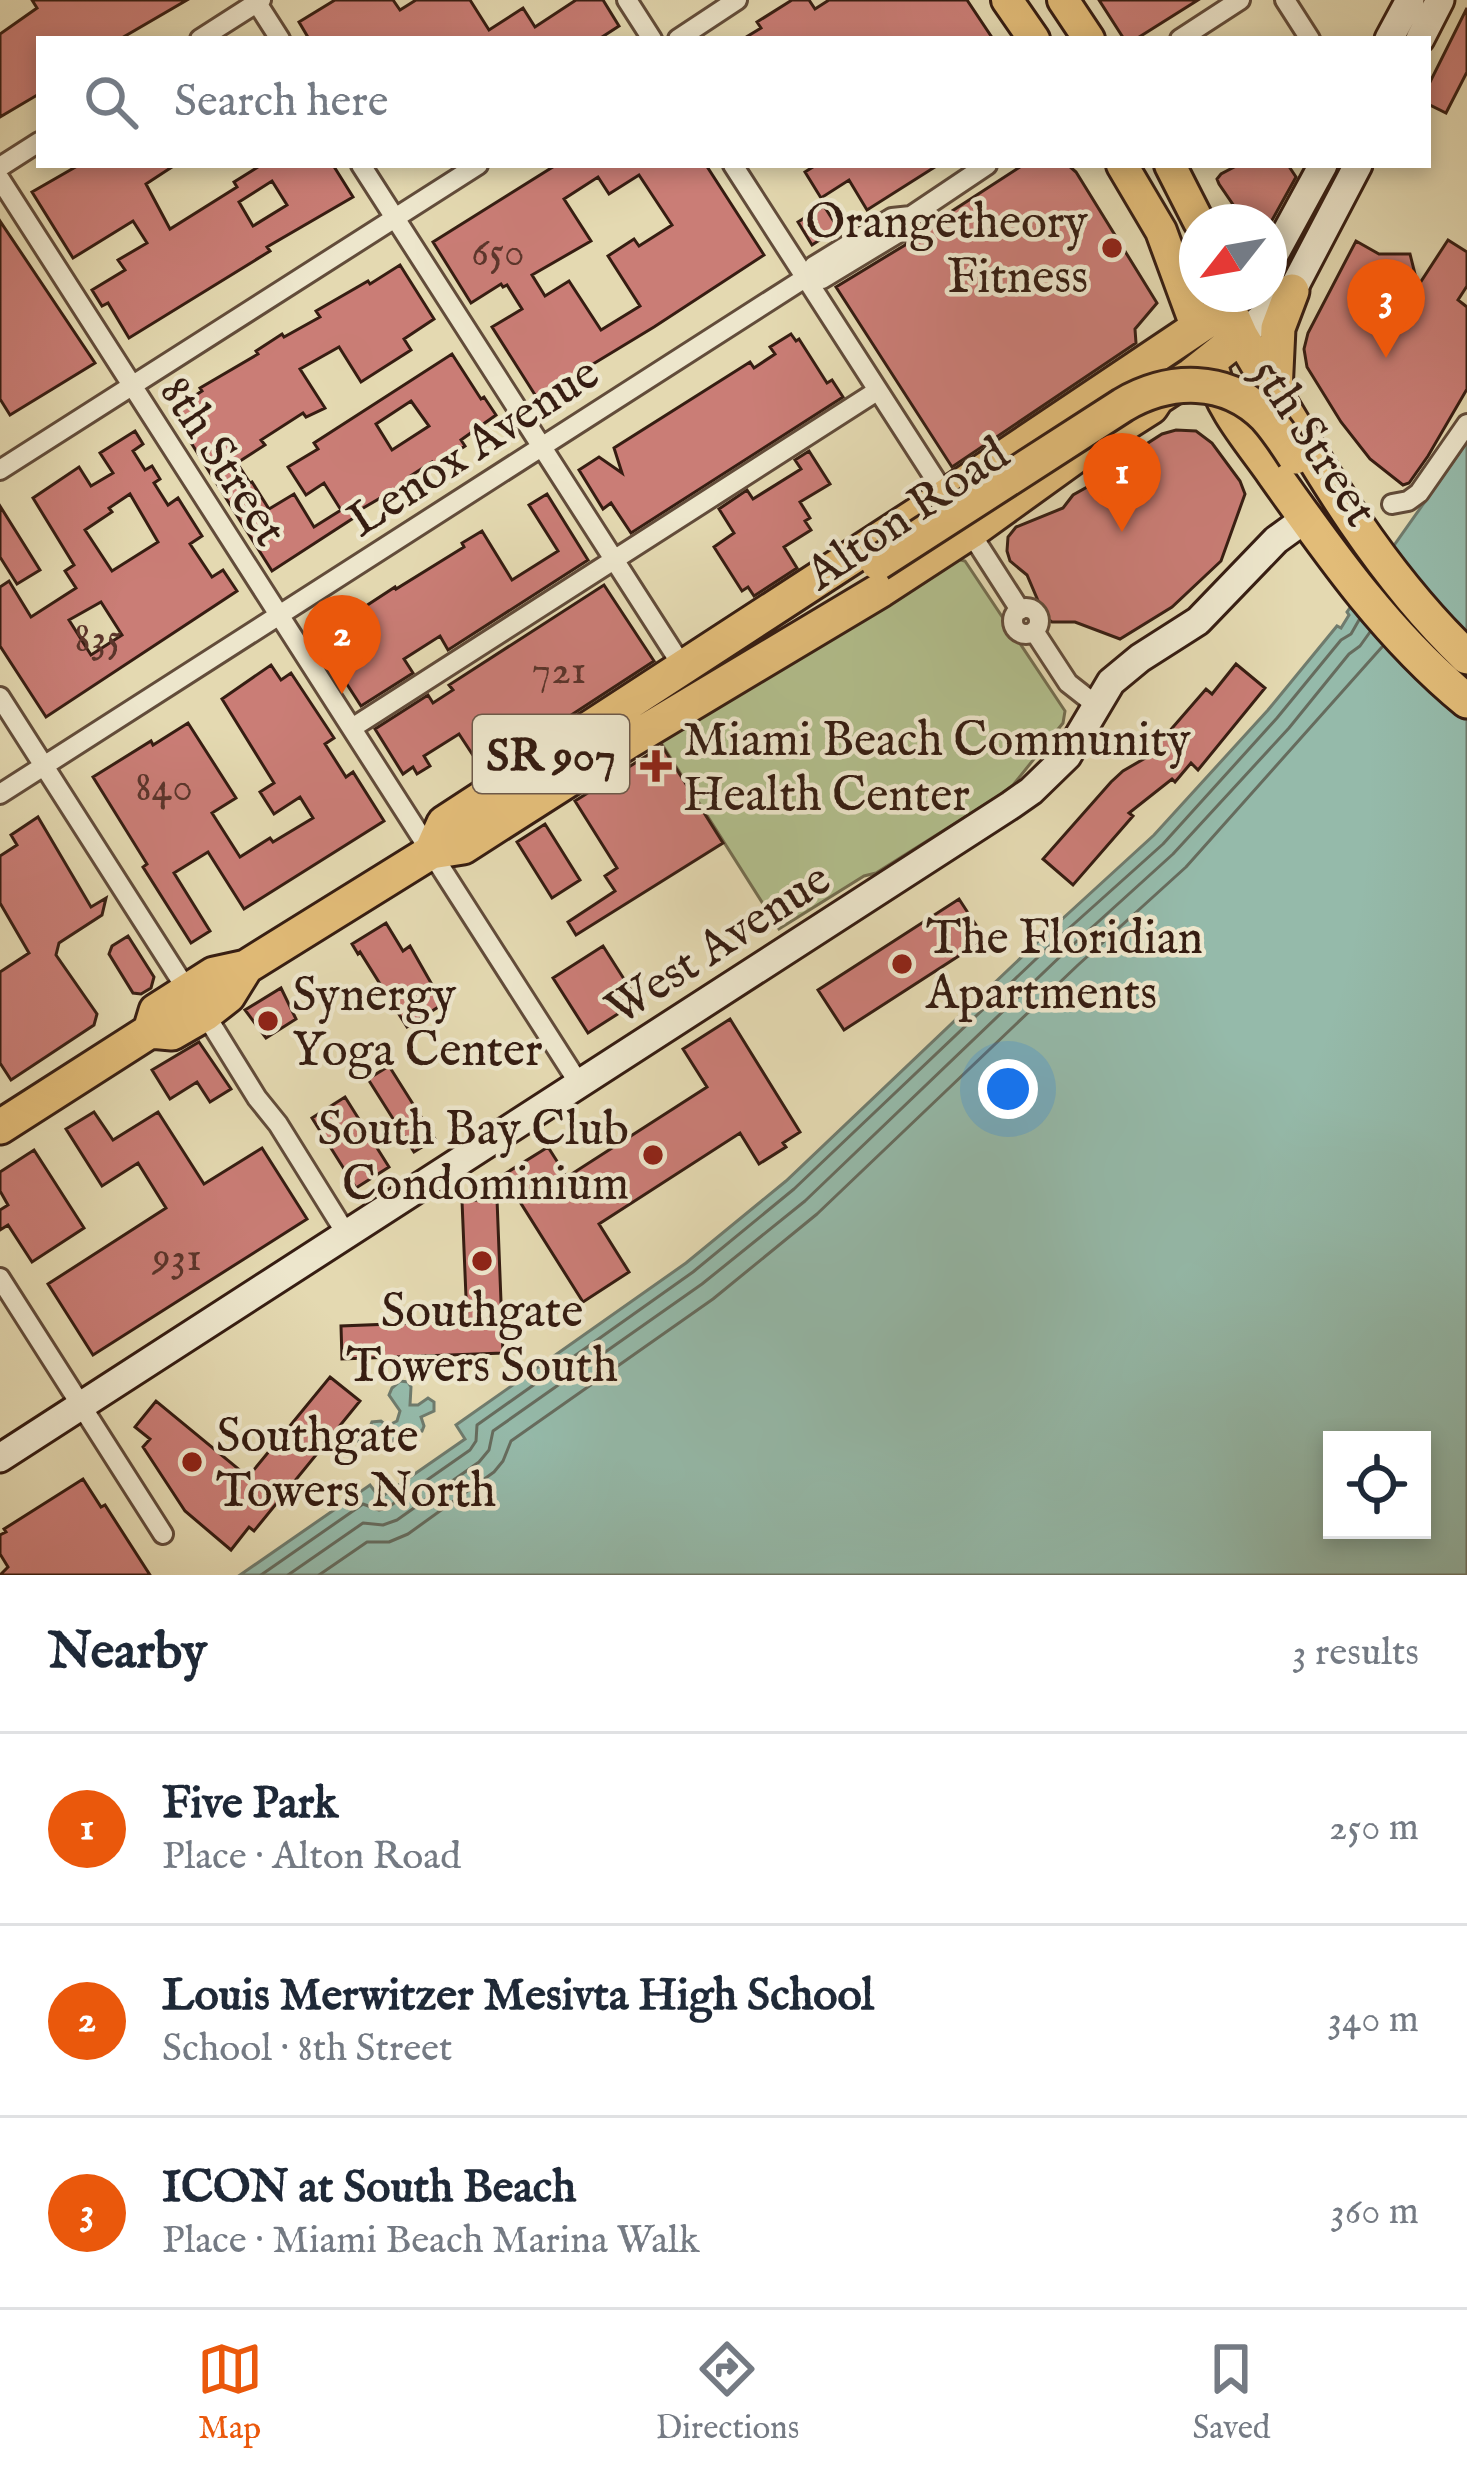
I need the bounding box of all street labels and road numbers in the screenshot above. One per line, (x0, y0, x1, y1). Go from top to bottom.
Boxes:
street label: Lenox Avenue (337, 345, 611, 552)
street label: 5th Street (1236, 348, 1389, 539)
street label: 8th Street (145, 366, 299, 558)
street label: Alton Road (794, 425, 1022, 606)
road number: SR 907 (473, 715, 629, 793)
street label: West Avenue (596, 851, 843, 1040)

